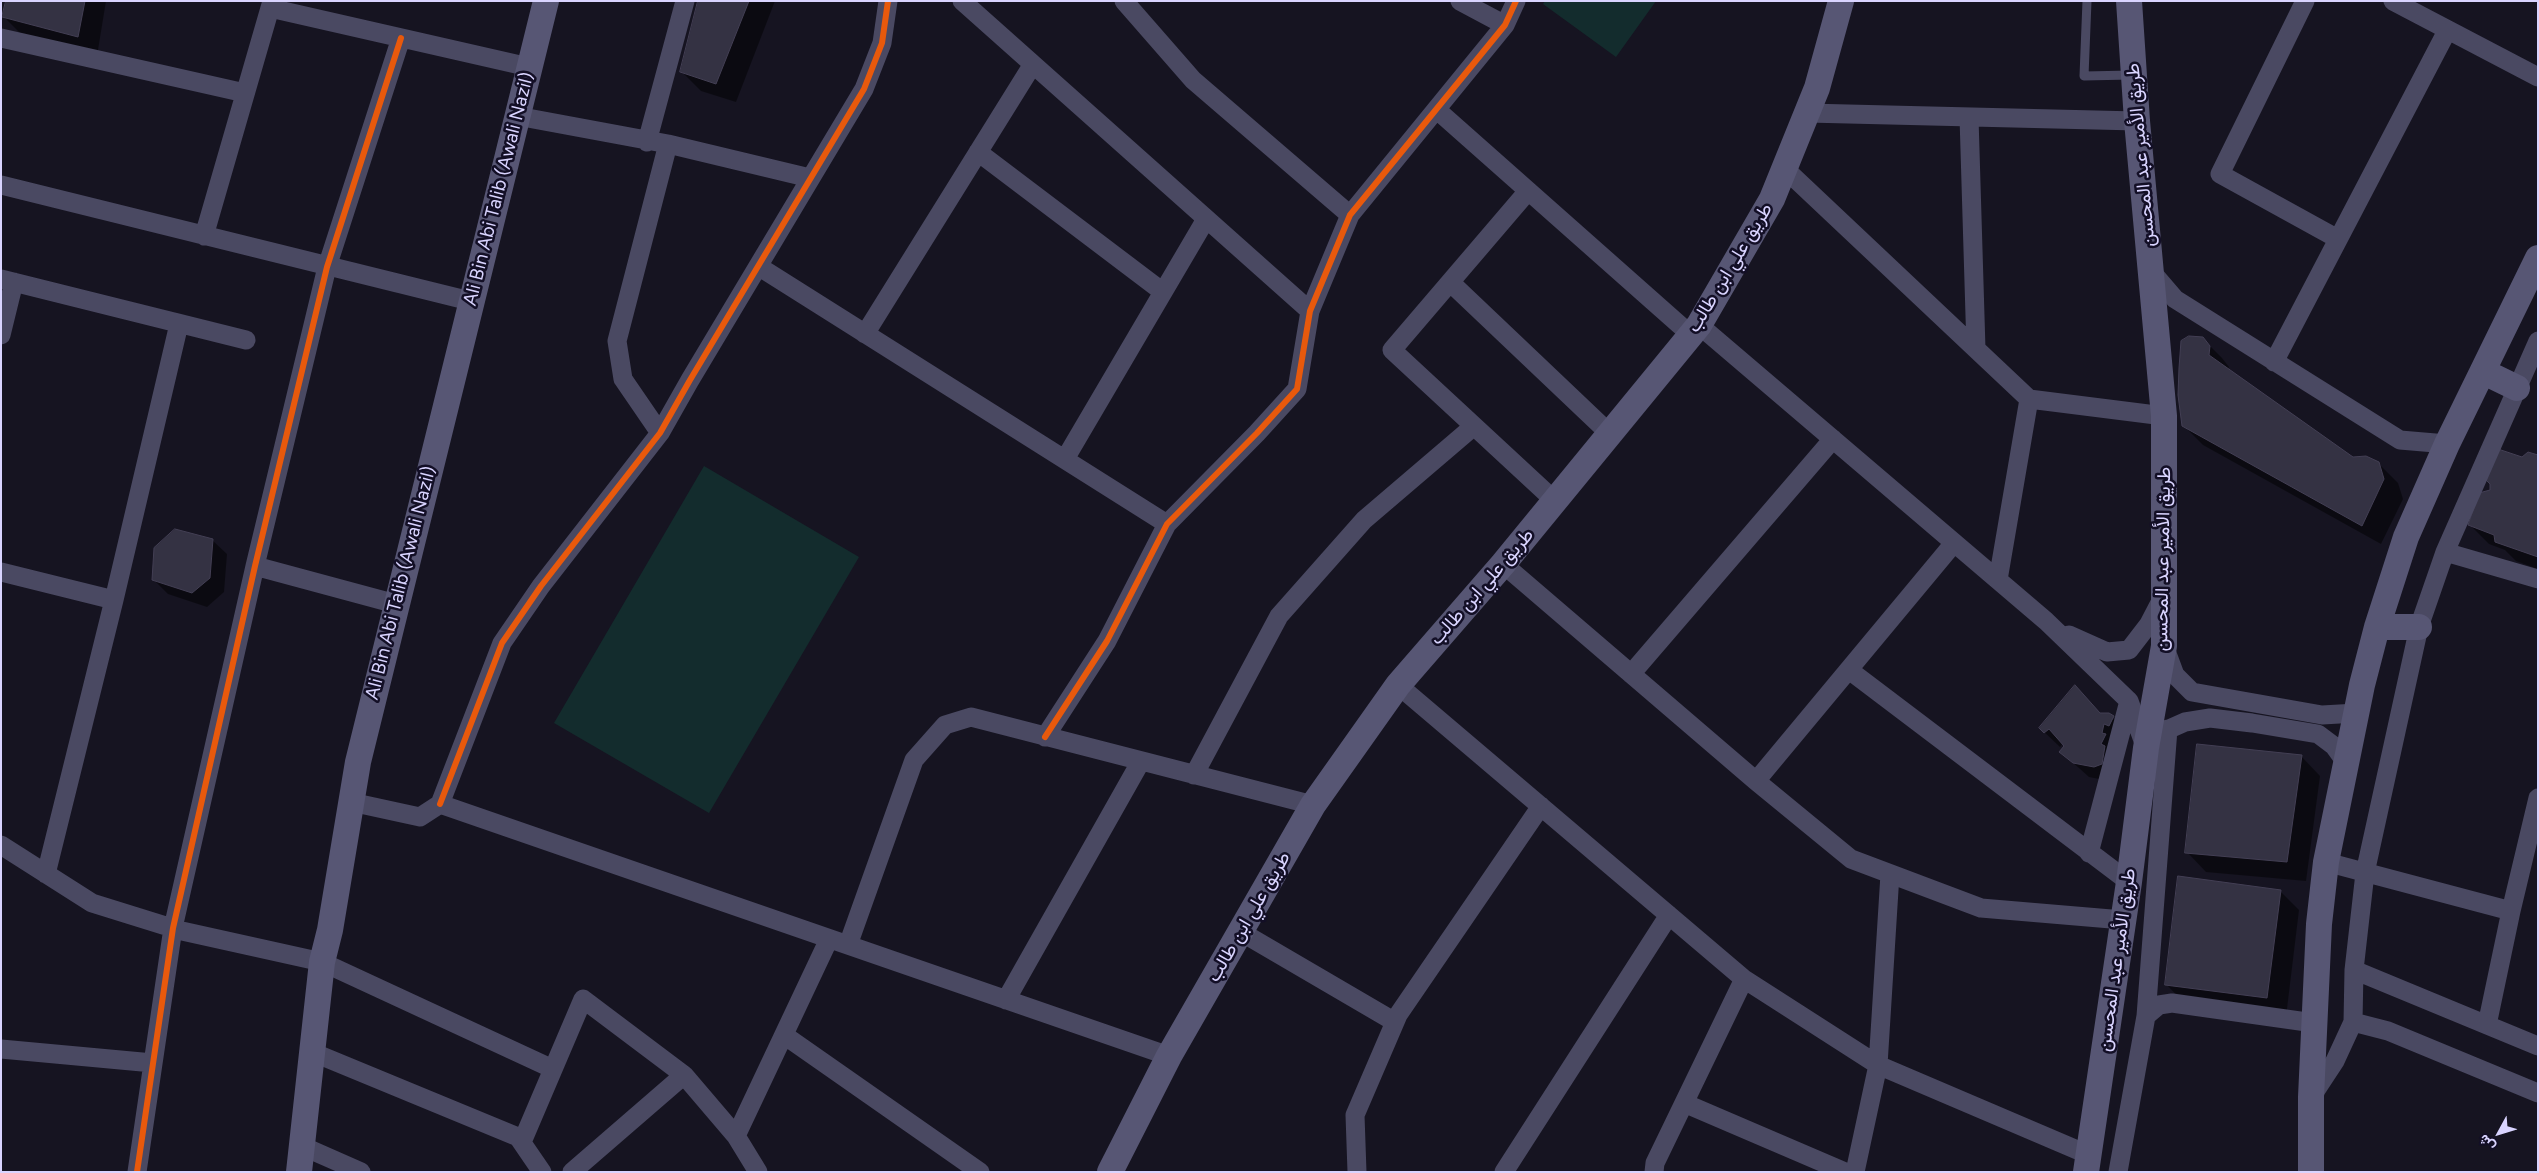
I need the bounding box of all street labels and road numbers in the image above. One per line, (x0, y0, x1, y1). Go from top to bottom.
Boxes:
street label: طريق الأمير عبد المحسن (2122, 62, 2160, 248)
street label: Ali Bin Abi Talib (Awali Nazil) (459, 70, 539, 308)
street label: طريق علي ابن طالب (1682, 199, 1778, 337)
street label: Ali Bin Abi Talib (Awali Nazil) (361, 464, 441, 702)
street label: طريق الأمير عبد المحسن (2150, 466, 2176, 652)
street label: طريق علي ابن طالب (1425, 524, 1539, 650)
street label: طريق علي ابن طالب (1202, 848, 1296, 986)
street label: طريق الأمير عبد المحسن (2093, 867, 2141, 1053)

